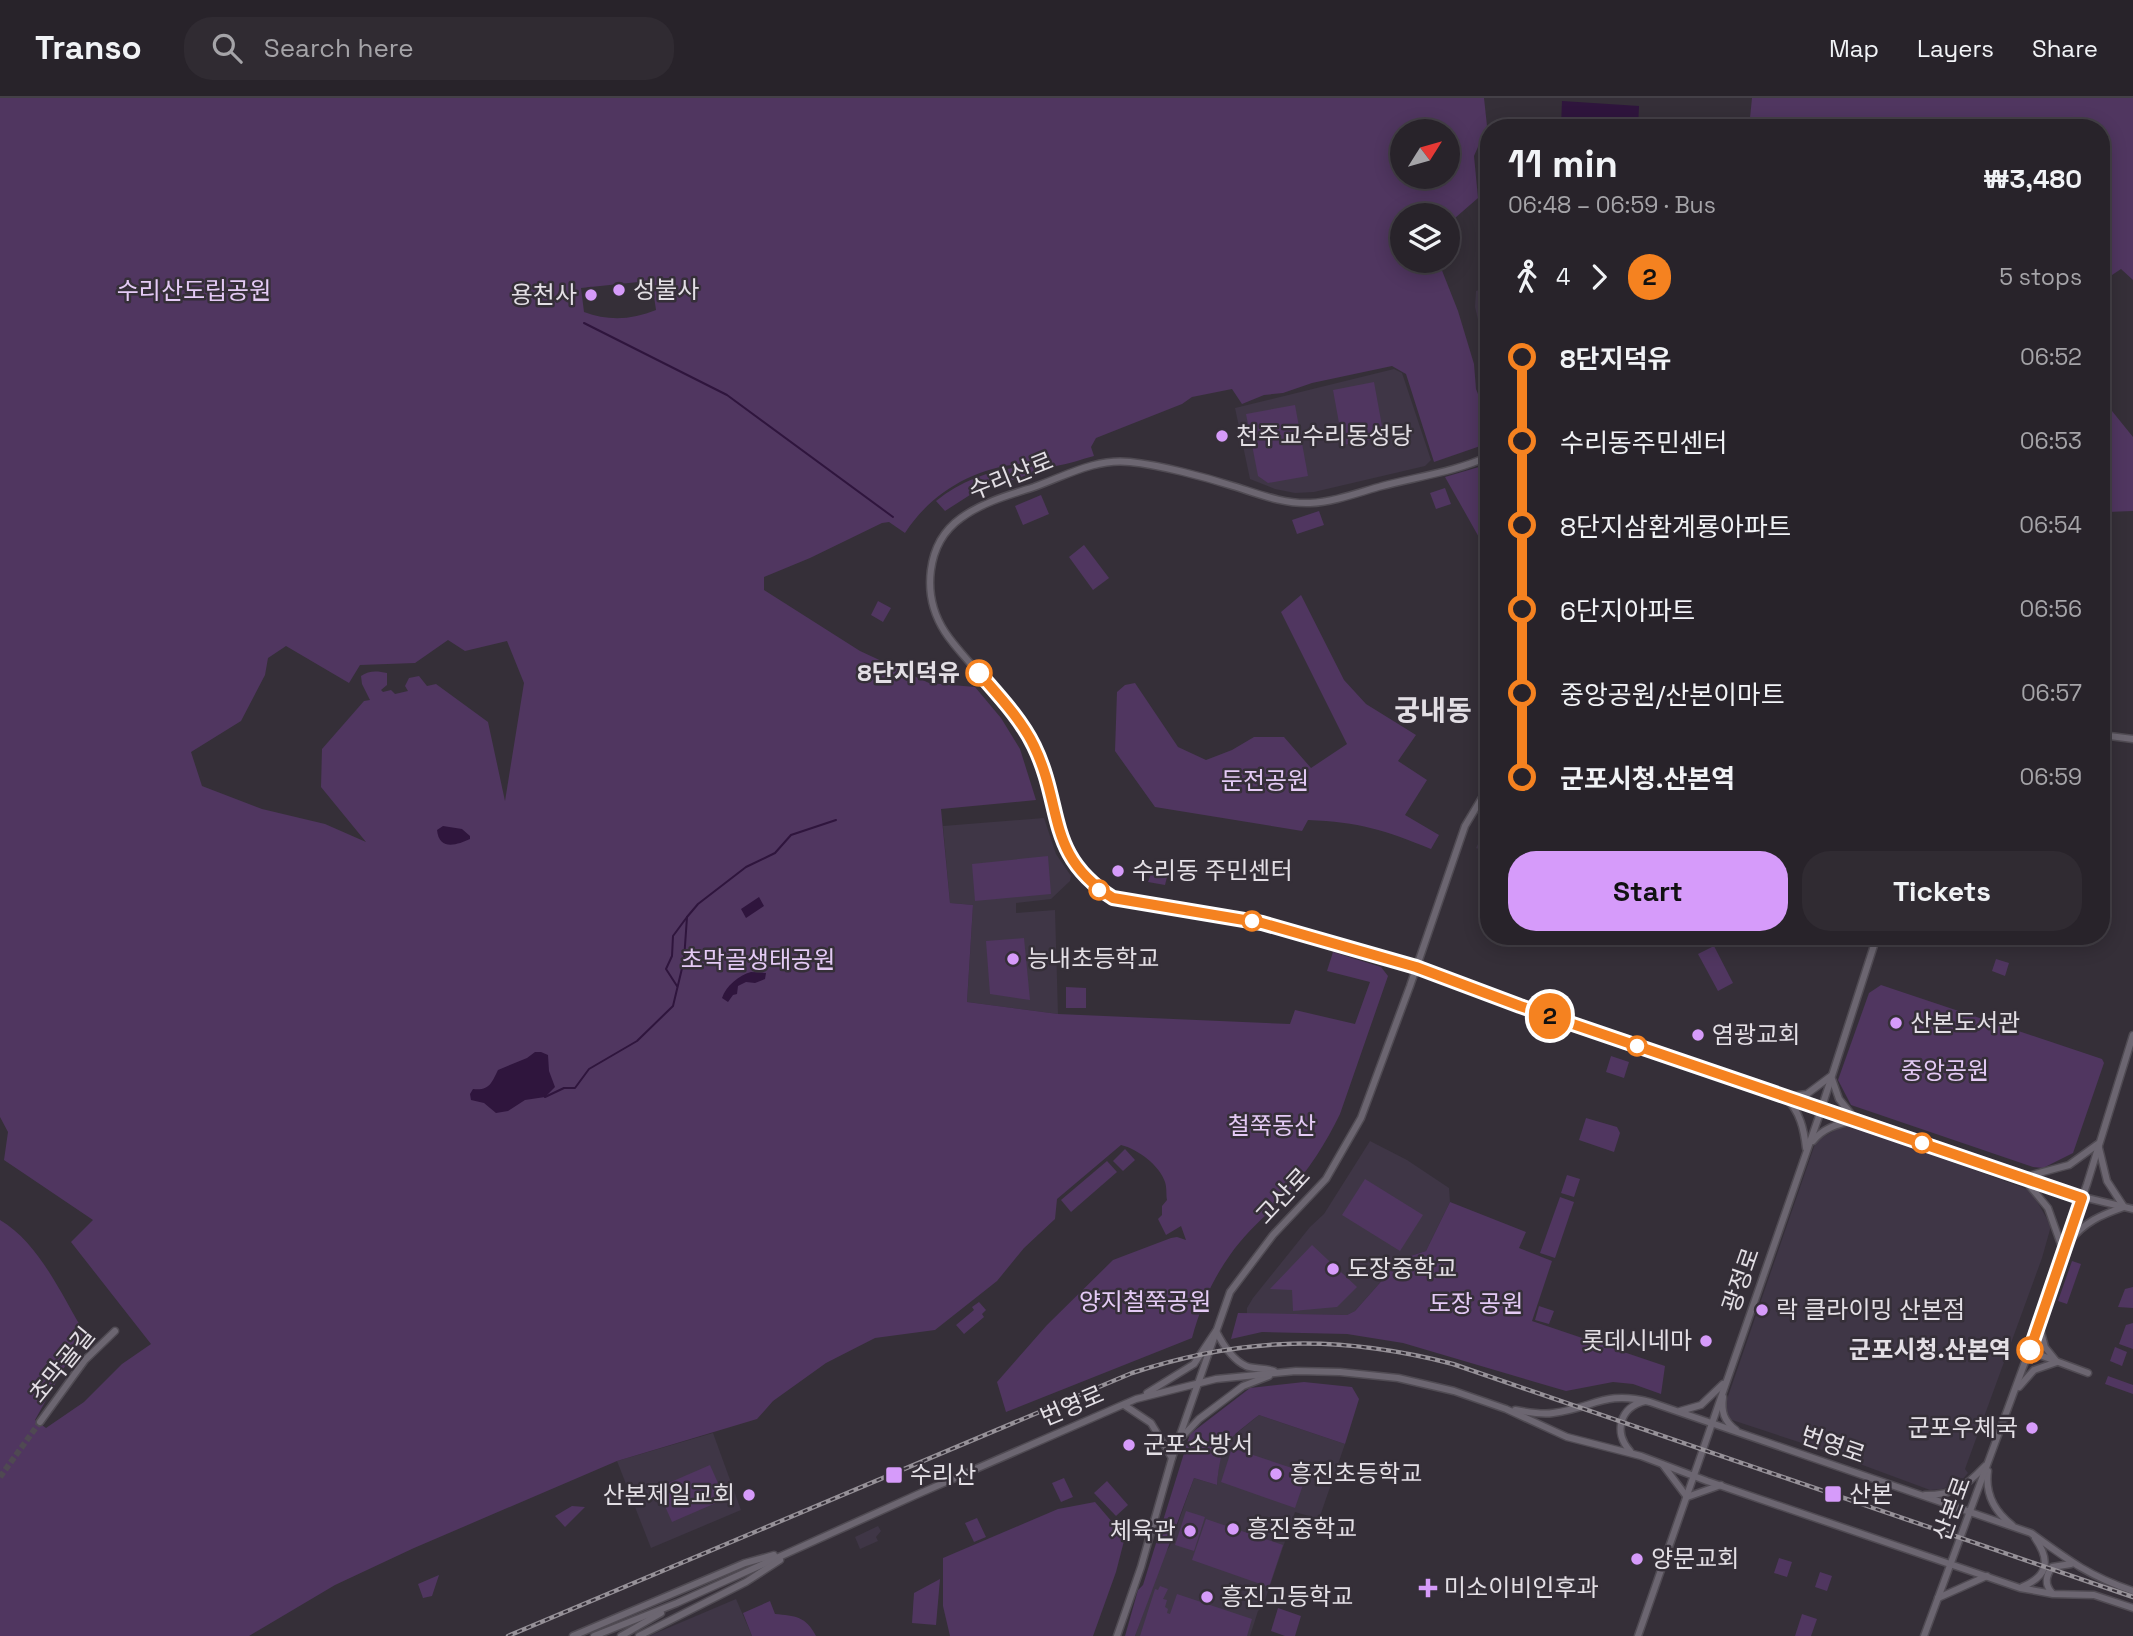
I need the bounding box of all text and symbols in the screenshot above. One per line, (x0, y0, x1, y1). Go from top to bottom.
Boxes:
search box (184, 17, 674, 80)
text: Transo (35, 27, 142, 69)
icon: search (208, 29, 246, 67)
text: Search here (264, 31, 414, 65)
text: Map (1829, 33, 1879, 64)
text: Layers (1917, 33, 1994, 64)
text: Share (2032, 33, 2098, 64)
north arrow (1390, 119, 1460, 189)
map controls (1390, 119, 1460, 273)
text: 11 min (1508, 140, 1618, 188)
text: ₩3,480 (1983, 162, 2082, 196)
text: 06:48 – 06:59 · Bus (1508, 190, 1716, 220)
button: layers (1390, 203, 1460, 273)
icon: walk (1508, 258, 1546, 296)
icon: forward (1580, 258, 1618, 296)
text: 2 (1642, 261, 1657, 292)
text: 4 (1556, 262, 1570, 292)
text: 5 stops (1999, 262, 2082, 292)
place label: 성불사 (633, 274, 699, 305)
park label: 수리산도립공원 (117, 275, 271, 306)
place label: 용천사 (511, 279, 577, 310)
marker: 성불사 (611, 282, 627, 298)
marker: 용천사 (583, 287, 599, 303)
text: 8단지덕유 (1560, 342, 1671, 376)
text: 06:52 (2020, 342, 2082, 372)
place label: 천주교수리동성당 (1236, 420, 1413, 451)
text: 수리동주민센터 (1560, 426, 1727, 460)
text: 06:53 (2020, 426, 2082, 456)
marker: 천주교수리동성당 (1214, 428, 1230, 444)
street label: 수리산로 (964, 445, 1058, 506)
text: 8단지삼환계룡아파트 (1560, 510, 1791, 544)
text: 06:54 (2019, 510, 2082, 540)
text: 6단지아파트 (1560, 594, 1696, 628)
text: 06:56 (2020, 594, 2082, 624)
place label: 8단지덕유 (857, 657, 960, 688)
marker: 8단지덕유 (966, 660, 992, 686)
text: 중앙공원/산본이마트 (1560, 678, 1785, 712)
text: 06:57 (2021, 678, 2082, 708)
district label: 궁내동 (1394, 692, 1472, 728)
text: 군포시청.산본역 (1560, 762, 1735, 796)
text: 06:59 (2020, 762, 2082, 792)
park label: 둔전공원 (1221, 765, 1309, 796)
button: Start (1508, 851, 1788, 931)
button: Tickets (1802, 851, 2082, 931)
place label: 수리동 주민센터 (1132, 855, 1293, 886)
marker: 수리동 주민센터 (1110, 863, 1126, 879)
unlabelled marker (1089, 880, 1109, 900)
unlabelled marker (1242, 911, 1262, 931)
place label: 능내초등학교 (1027, 943, 1159, 974)
park label: 초막골생태공원 (681, 944, 835, 975)
marker: 능내초등학교 (1005, 951, 1021, 967)
line badge: 2 (1527, 993, 1573, 1039)
text: 2 (1543, 1000, 1557, 1031)
place label: 산본도서관 (1910, 1007, 2020, 1038)
marker: 산본도서관 (1888, 1015, 1904, 1031)
place label: 염광교회 (1712, 1019, 1800, 1050)
marker: 염광교회 (1690, 1027, 1706, 1043)
unlabelled marker (1627, 1036, 1647, 1056)
park label: 중앙공원 (1901, 1055, 1989, 1086)
park label: 철쭉동산 (1228, 1110, 1316, 1141)
unlabelled marker (1912, 1133, 1932, 1153)
street label: 고산로 (1249, 1161, 1317, 1230)
street label: 광정로 (1715, 1243, 1766, 1316)
place label: 도장중학교 (1347, 1253, 1457, 1284)
marker: 도장중학교 (1325, 1261, 1341, 1277)
park label: 양지철쭉공원 (1079, 1286, 1211, 1317)
park label: 도장 공원 (1429, 1288, 1523, 1319)
place label: 락 클라이밍 산본점 (1776, 1294, 1965, 1325)
marker: 락 클라이밍 산본점 (1754, 1302, 1770, 1318)
street label: 초막골길 (22, 1321, 101, 1409)
place label: 롯데시네마 (1582, 1325, 1692, 1356)
marker: 롯데시네마 (1698, 1333, 1714, 1349)
place label: 군포시청.산본역 (1849, 1334, 2011, 1365)
marker: 군포시청.산본역 (2017, 1337, 2043, 1363)
street label: 번영로 (1035, 1378, 1108, 1433)
place label: 군포우체국 (1908, 1412, 2018, 1443)
street label: 번영로 (1797, 1419, 1870, 1470)
marker: 군포우체국 (2024, 1420, 2040, 1436)
place label: 군포소방서 (1143, 1429, 1253, 1460)
marker: 군포소방서 (1121, 1437, 1137, 1453)
place label: 흥진초등학교 (1290, 1458, 1422, 1489)
place label: 수리산 (910, 1459, 976, 1490)
marker: 수리산 (884, 1465, 904, 1485)
marker: 흥진초등학교 (1268, 1466, 1284, 1482)
street label: 산본로 (1926, 1472, 1977, 1545)
place label: 산본 (1849, 1478, 1893, 1509)
place label: 산본제일교회 (603, 1479, 735, 1510)
marker: 산본 (1823, 1484, 1843, 1504)
marker: 산본제일교회 (741, 1487, 757, 1503)
place label: 흥진중학교 (1247, 1513, 1357, 1544)
place label: 체육관 (1110, 1515, 1176, 1546)
marker: 흥진중학교 (1225, 1521, 1241, 1537)
marker: 체육관 (1182, 1523, 1198, 1539)
place label: 양문교회 (1651, 1543, 1739, 1574)
marker: 양문교회 (1629, 1551, 1645, 1567)
place label: 미소이비인후과 (1444, 1572, 1599, 1603)
marker: 미소이비인후과 (1418, 1578, 1438, 1598)
place label: 흥진고등학교 (1221, 1581, 1353, 1612)
marker: 흥진고등학교 (1199, 1589, 1215, 1605)

